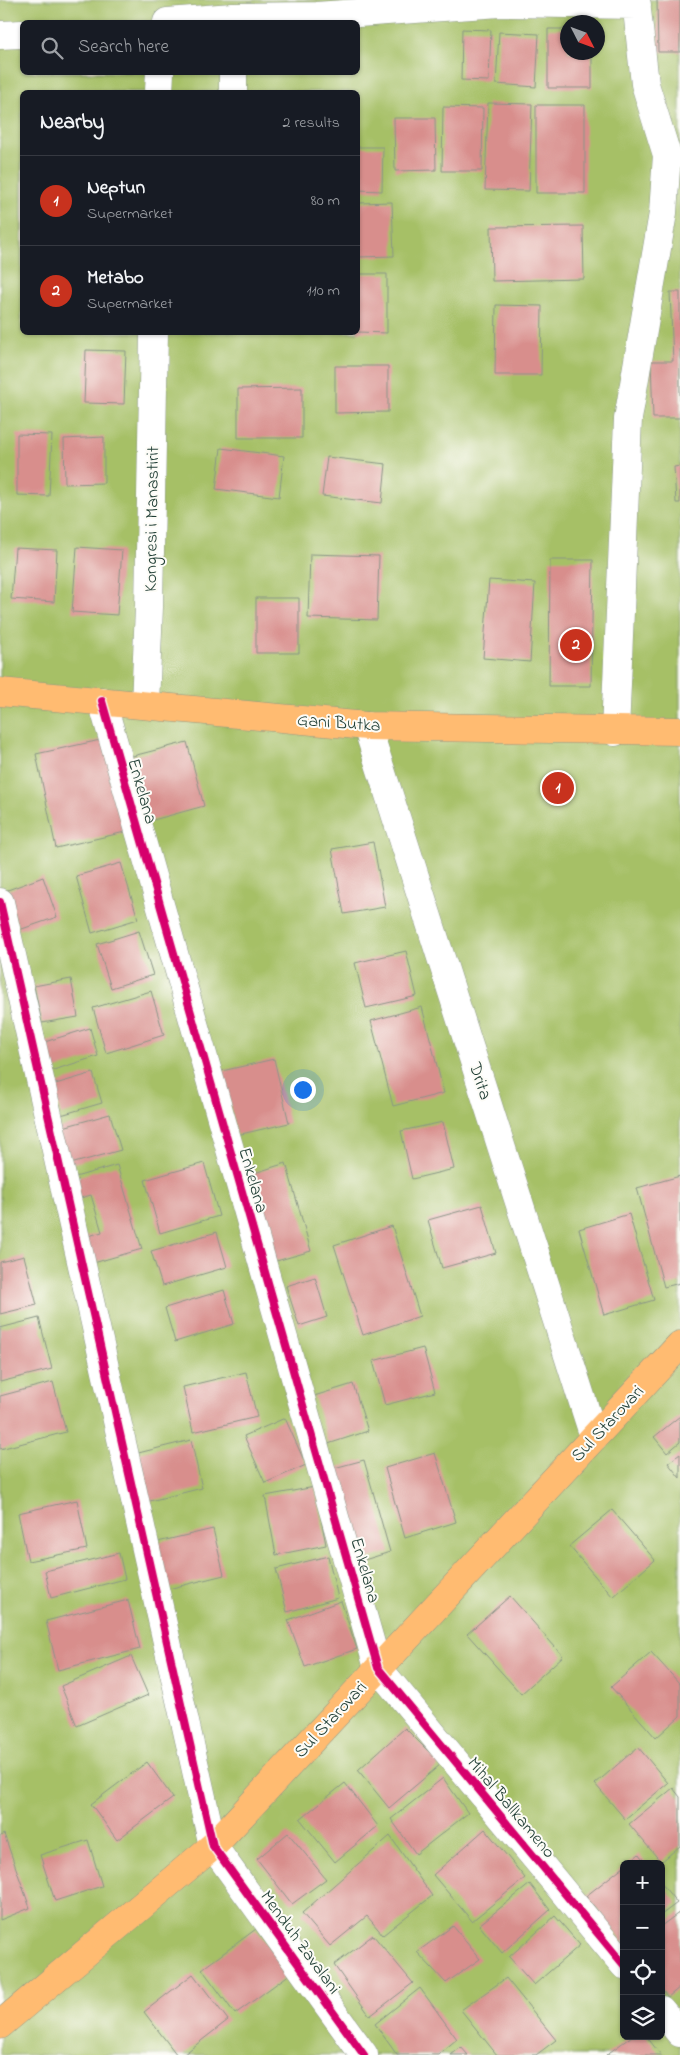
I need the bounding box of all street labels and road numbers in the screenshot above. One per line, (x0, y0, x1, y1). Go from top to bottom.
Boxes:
street label: Kongresi i Manastirit (139, 446, 168, 592)
street label: Gani Butka (296, 708, 381, 740)
street label: Enkelana (119, 756, 163, 827)
street label: Drita (461, 1059, 497, 1104)
street label: Enkelana (230, 1145, 274, 1216)
street label: Sul Starovari (566, 1380, 651, 1469)
street label: Enkelana (342, 1535, 386, 1606)
street label: Sul Starovari (289, 1676, 374, 1765)
street label: Mihal Ballkameno (460, 1752, 561, 1865)
street label: Menduh Zavalani (253, 1886, 346, 2000)

